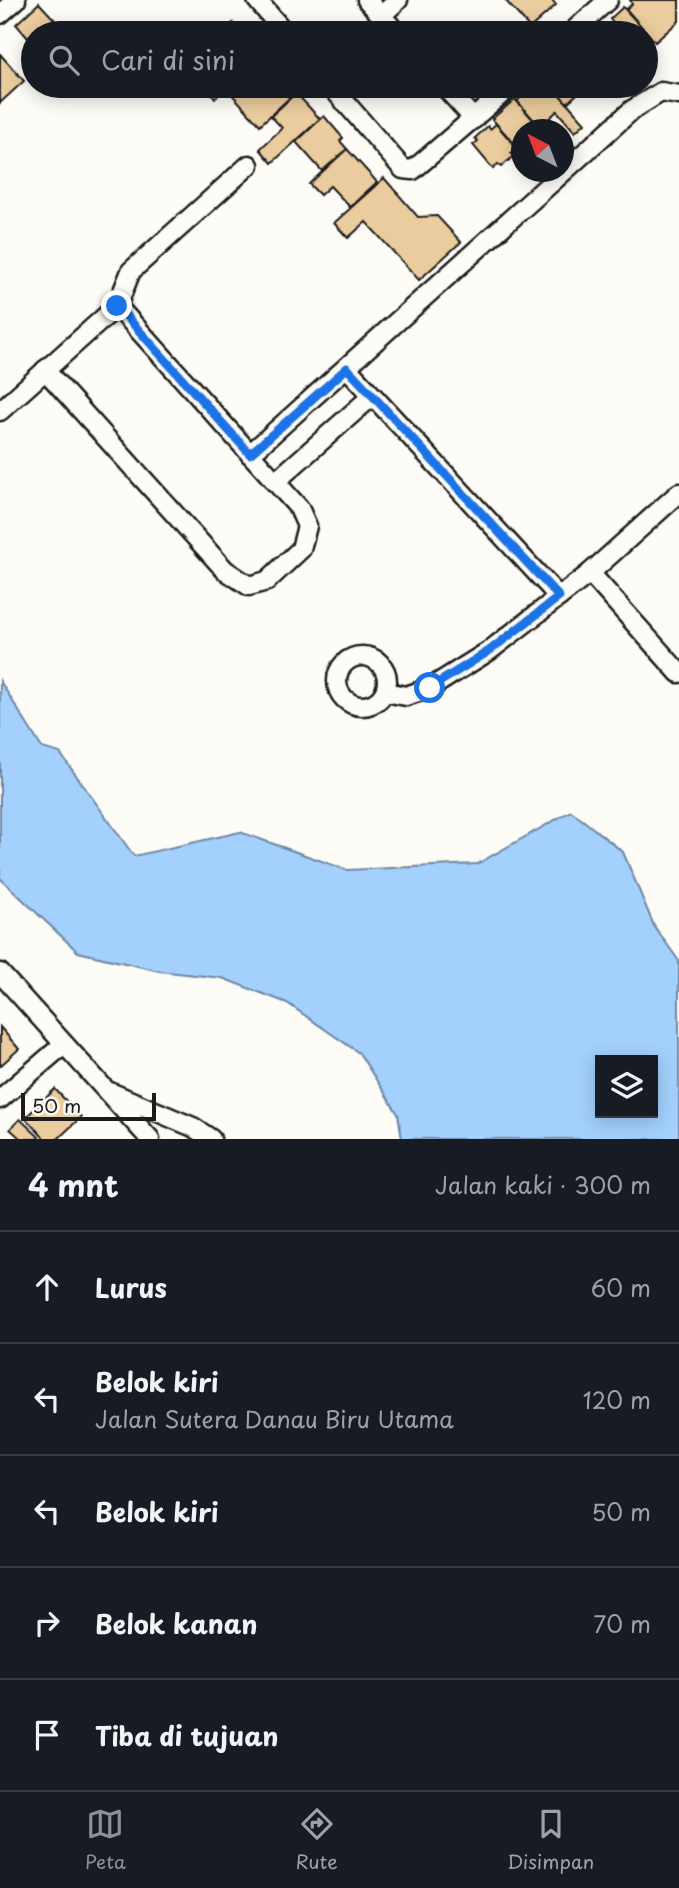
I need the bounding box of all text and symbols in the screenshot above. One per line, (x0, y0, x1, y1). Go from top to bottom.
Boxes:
search box (21, 21, 658, 98)
text: Cari di sini (101, 40, 235, 79)
icon: search (45, 41, 83, 79)
north arrow (511, 119, 574, 182)
route end (101, 290, 132, 321)
route start (414, 672, 445, 703)
map controls (595, 1055, 658, 1118)
button: layers (595, 1055, 658, 1118)
scale bar (21, 1090, 156, 1122)
text: 50 m (32, 1091, 81, 1119)
text: 4 mnt (28, 1162, 119, 1207)
text: Jalan kaki · 300 m (435, 1167, 651, 1202)
icon: ahead (28, 1268, 66, 1306)
text: Lurus (95, 1268, 167, 1307)
text: 60 m (591, 1270, 651, 1305)
text: Belok kiri (95, 1362, 218, 1401)
icon: left (28, 1380, 66, 1418)
text: 120 m (583, 1382, 651, 1417)
text: Jalan Sutera Danau Biru Utama (95, 1401, 454, 1436)
icon: left (28, 1492, 66, 1530)
text: Belok kiri (95, 1492, 218, 1531)
text: 50 m (591, 1494, 651, 1529)
icon: right (28, 1604, 66, 1642)
text: Belok kanan (95, 1604, 257, 1643)
text: 70 m (593, 1606, 651, 1641)
icon: arrive (28, 1716, 66, 1754)
text: Tiba di tujuan (95, 1716, 279, 1755)
tab: Peta (85, 1805, 126, 1875)
tab: Rute (296, 1805, 338, 1875)
tab: Disimpan (507, 1805, 594, 1875)

